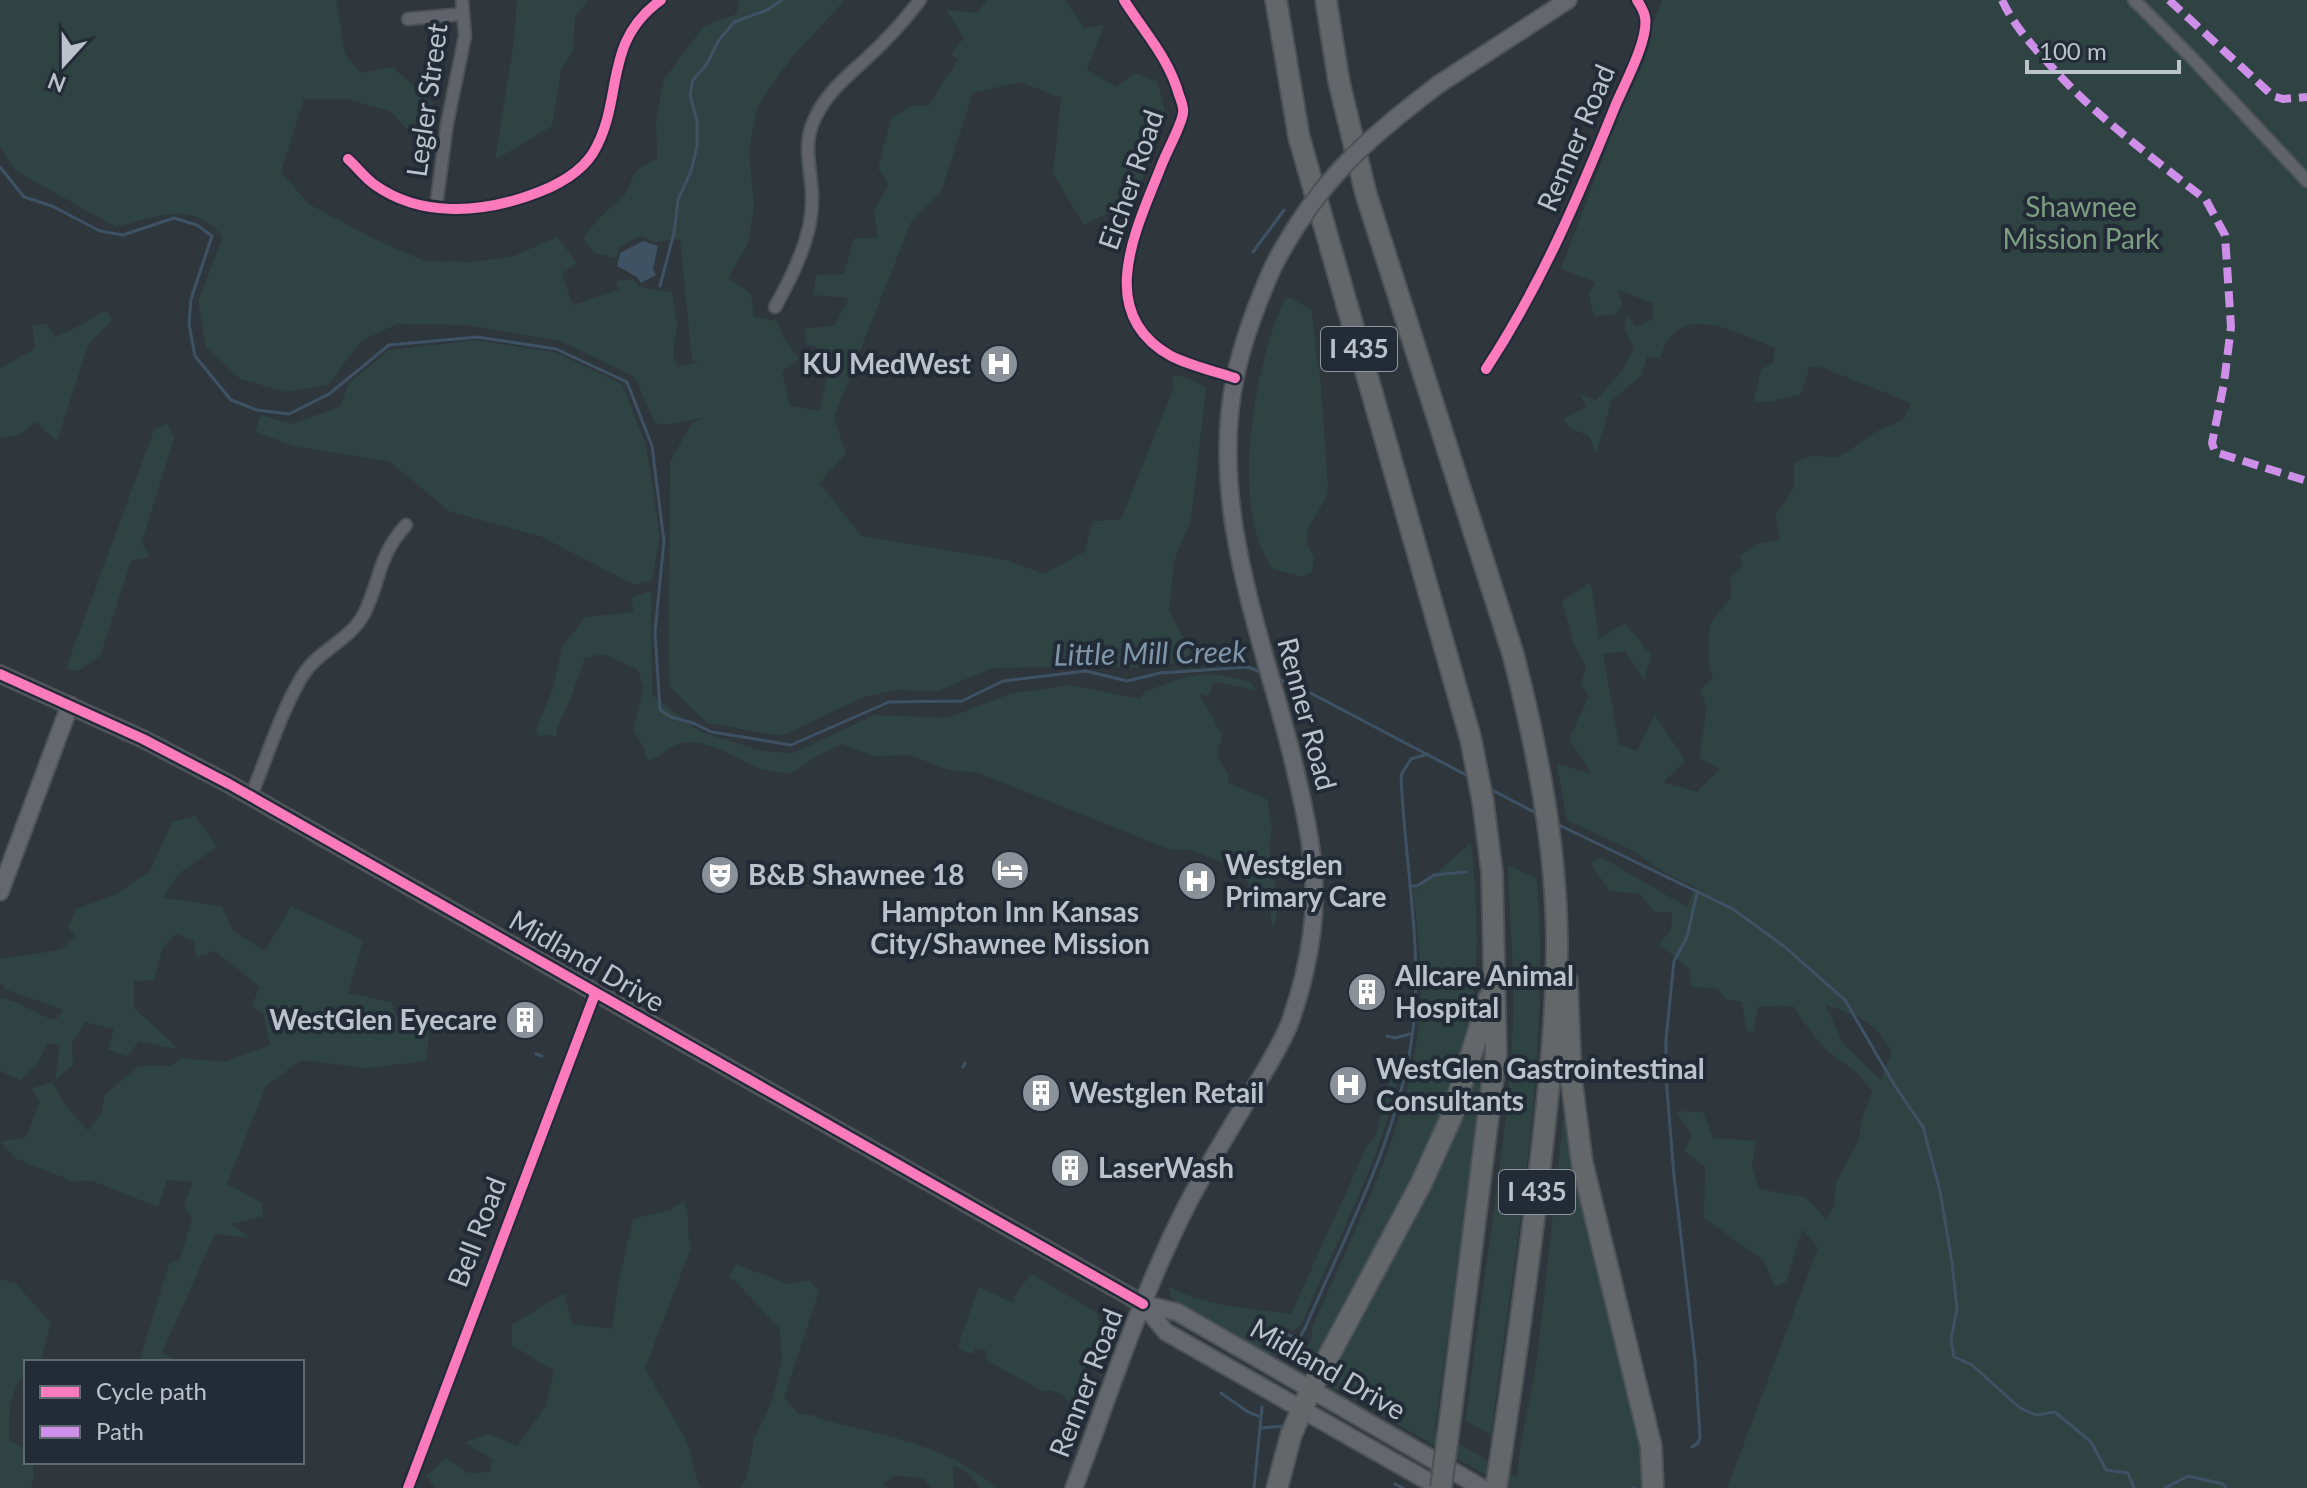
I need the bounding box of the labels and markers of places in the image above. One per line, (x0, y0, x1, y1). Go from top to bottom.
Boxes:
hospital icon: KU MedWest (978, 343, 1020, 385)
place label: KU MedWest (802, 346, 972, 380)
place label: Westglen Primary Care (1225, 847, 1386, 913)
hotel icon: Hampton Inn Kansas City/Shawnee Mission (989, 849, 1031, 891)
theatre icon: B&B Shawnee 18 (699, 854, 741, 896)
place label: B&B Shawnee 18 (748, 857, 964, 891)
hospital icon: Westglen Primary Care (1176, 860, 1218, 902)
place label: Hampton Inn Kansas City/Shawnee Mission (870, 894, 1150, 960)
place label: Allcare Animal Hospital (1394, 958, 1574, 1024)
building icon: Allcare Animal Hospital (1346, 971, 1388, 1013)
building icon: WestGlen Eyecare (504, 999, 546, 1041)
place label: WestGlen Eyecare (269, 1002, 497, 1036)
place label: WestGlen Gastrointestinal Consultants (1376, 1051, 1705, 1117)
hospital icon: WestGlen Gastrointestinal Consultants (1327, 1064, 1369, 1106)
building icon: Westglen Retail (1020, 1072, 1062, 1114)
place label: Westglen Retail (1069, 1075, 1264, 1109)
building icon: LaserWash (1049, 1147, 1091, 1189)
place label: LaserWash (1098, 1150, 1234, 1184)

